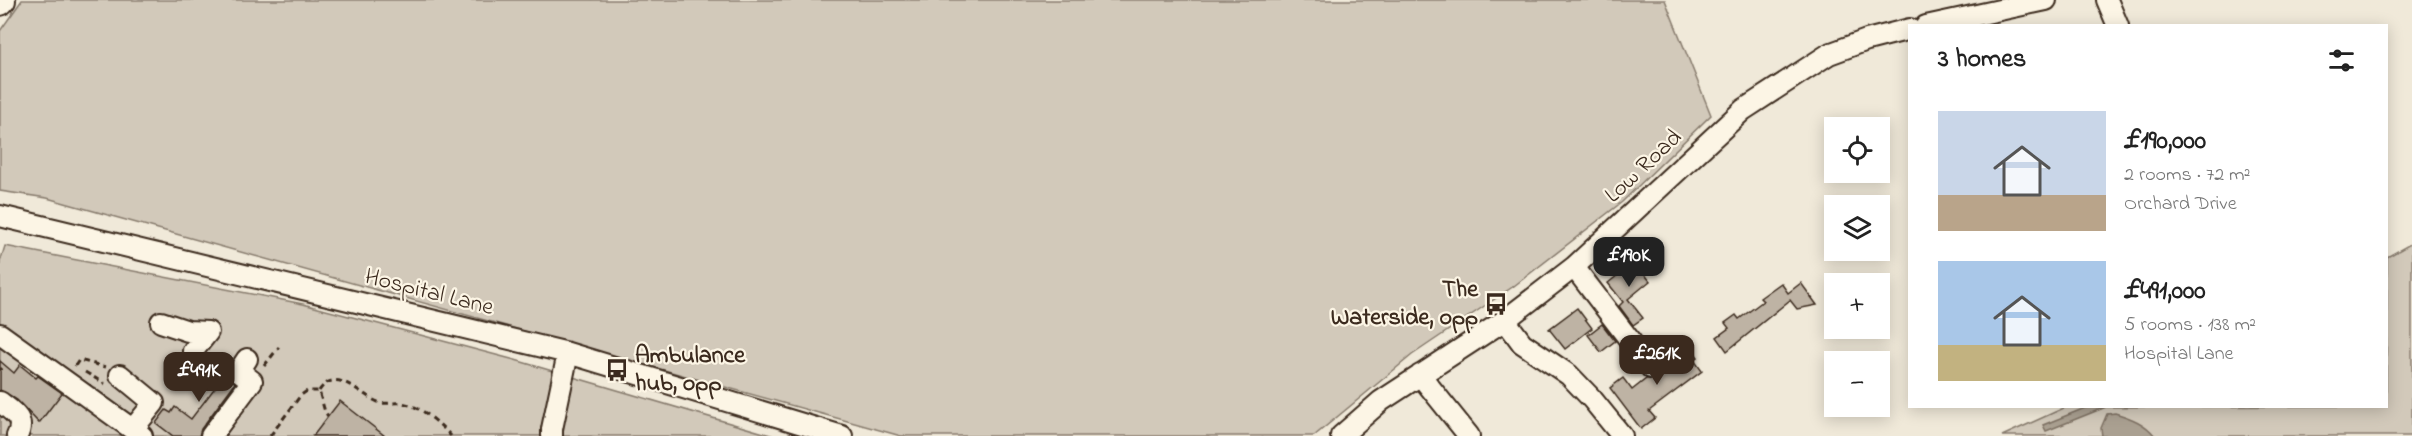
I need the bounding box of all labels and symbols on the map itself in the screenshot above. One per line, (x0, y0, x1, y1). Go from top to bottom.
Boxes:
street label: Low Road (1597, 121, 1691, 212)
pin: £190K (1587, 237, 1671, 288)
street label: Hospital Lane (361, 260, 497, 326)
place label: The Waterside, opp (1331, 273, 1479, 336)
bus stop icon: The Waterside, opp (1483, 291, 1509, 317)
pin: £261K (1615, 335, 1699, 386)
place label: Ambulance hub, opp (635, 339, 746, 402)
pin: £491K (157, 352, 241, 403)
bus stop icon: Ambulance hub, opp (604, 357, 630, 383)

